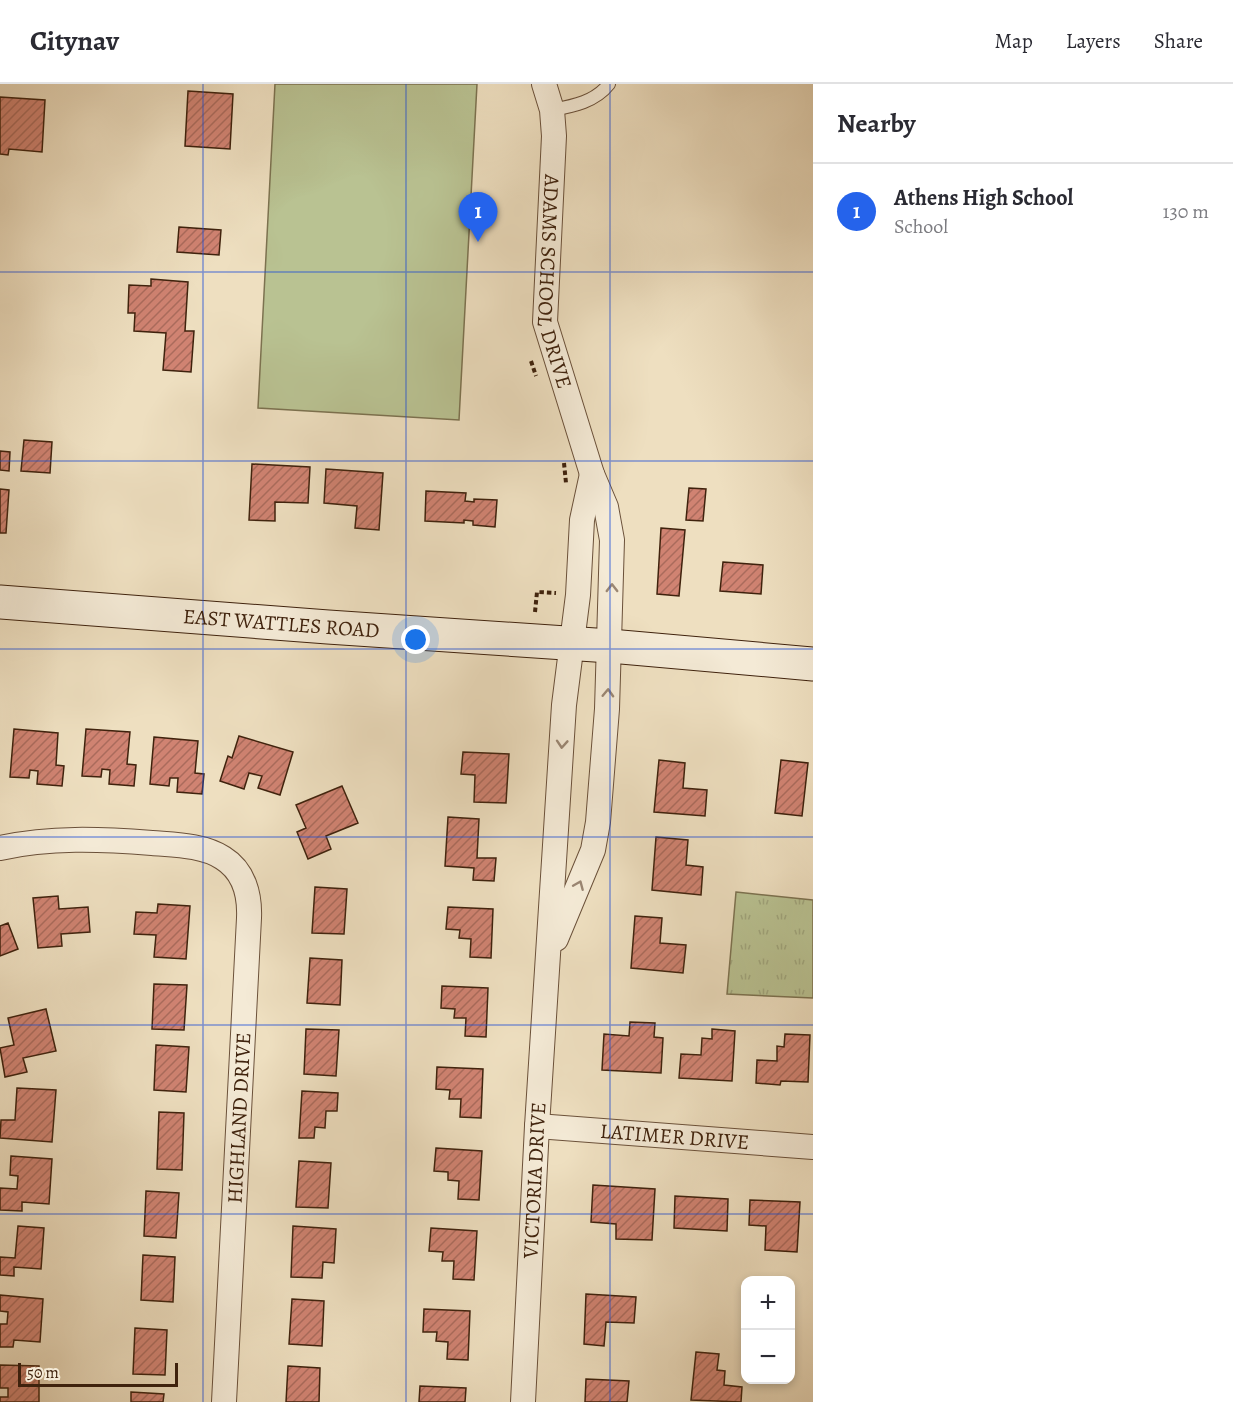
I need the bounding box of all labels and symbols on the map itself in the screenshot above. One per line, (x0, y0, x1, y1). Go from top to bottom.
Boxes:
street label: ADAMS SCHOOL DRIVE (531, 173, 579, 392)
pin: 1 (458, 192, 498, 242)
one-way arrow (606, 583, 618, 592)
street label: EAST WATTLES ROAD (182, 602, 380, 644)
your location (401, 625, 430, 654)
one-way arrow (602, 689, 614, 698)
one-way arrow (555, 740, 568, 749)
one-way arrow (572, 880, 584, 891)
street label: HIGHLAND DRIVE (221, 1032, 257, 1204)
street label: VICTORIA DRIVE (516, 1101, 552, 1260)
street label: LATIMER DRIVE (599, 1117, 750, 1156)
scale bar (18, 1360, 178, 1388)

